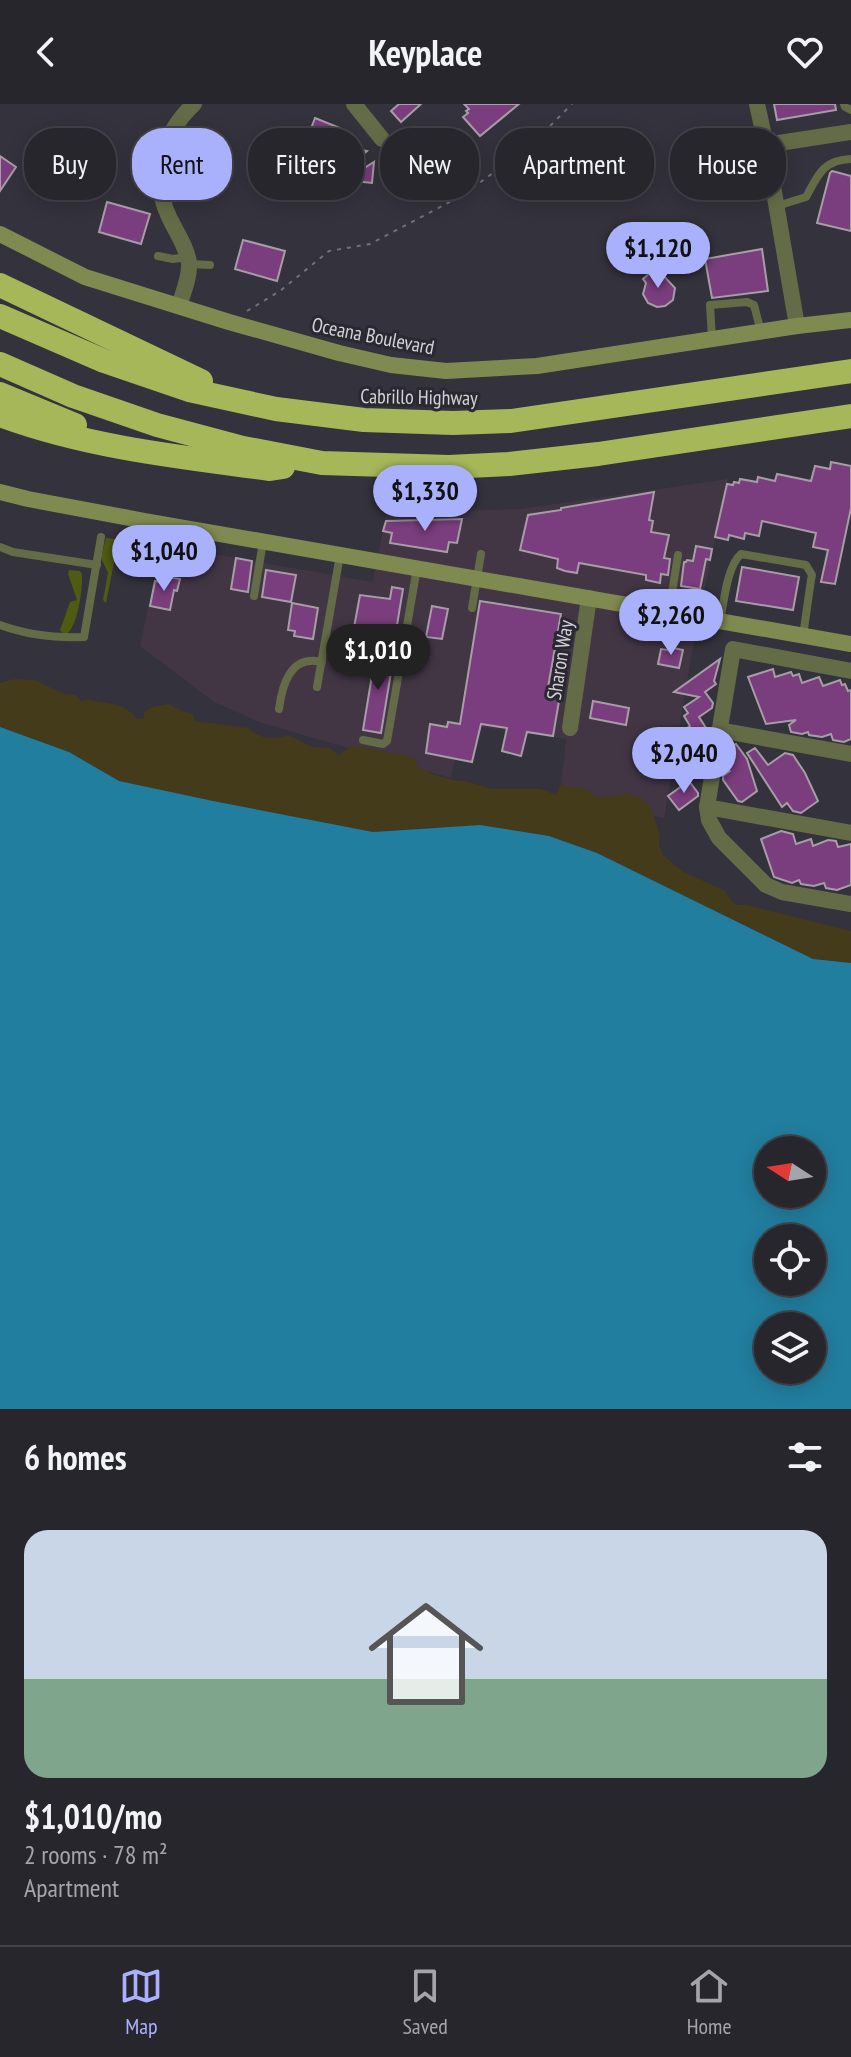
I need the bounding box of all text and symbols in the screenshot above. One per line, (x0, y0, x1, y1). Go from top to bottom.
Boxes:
text: Keyplace (369, 29, 482, 76)
icon: back (24, 30, 68, 74)
icon: heart (783, 30, 827, 74)
chip: Buy (24, 128, 116, 200)
chip: Rent (132, 128, 232, 200)
chip: Filters (248, 128, 364, 200)
chip: New (380, 128, 479, 200)
chip: Apartment (495, 128, 654, 200)
chip: House (670, 128, 786, 200)
pin: $1,120 (593, 222, 723, 290)
text: $1,120 (624, 231, 692, 264)
street label: Oceana Boulevard (310, 311, 436, 361)
street label: Cabrillo Highway (360, 383, 478, 411)
pin: $1,330 (360, 465, 490, 533)
text: $1,330 (391, 474, 459, 507)
pin: $1,040 (99, 525, 229, 593)
text: $1,040 (130, 534, 198, 567)
pin: $2,260 (606, 589, 736, 657)
text: $2,260 (637, 598, 705, 631)
street label: Sharon Way (541, 618, 579, 702)
pin: $1,010 (313, 624, 443, 692)
text: $1,010 (344, 633, 412, 666)
pin: $2,040 (619, 727, 749, 795)
text: $2,040 (650, 736, 718, 769)
north arrow (754, 1136, 826, 1208)
map controls (754, 1136, 826, 1384)
button: locate (754, 1224, 826, 1296)
button: layers (754, 1312, 826, 1384)
text: 6 homes (24, 1435, 127, 1479)
icon: filters (783, 1435, 827, 1479)
icon: home (354, 1582, 498, 1726)
text: $1,010/mo (24, 1794, 162, 1838)
text: 2 rooms · 78 m² (24, 1838, 168, 1871)
text: Apartment (24, 1871, 119, 1904)
tab: Map (119, 1964, 163, 2040)
tab: Saved (402, 1964, 448, 2040)
tab: Home (687, 1964, 732, 2040)

